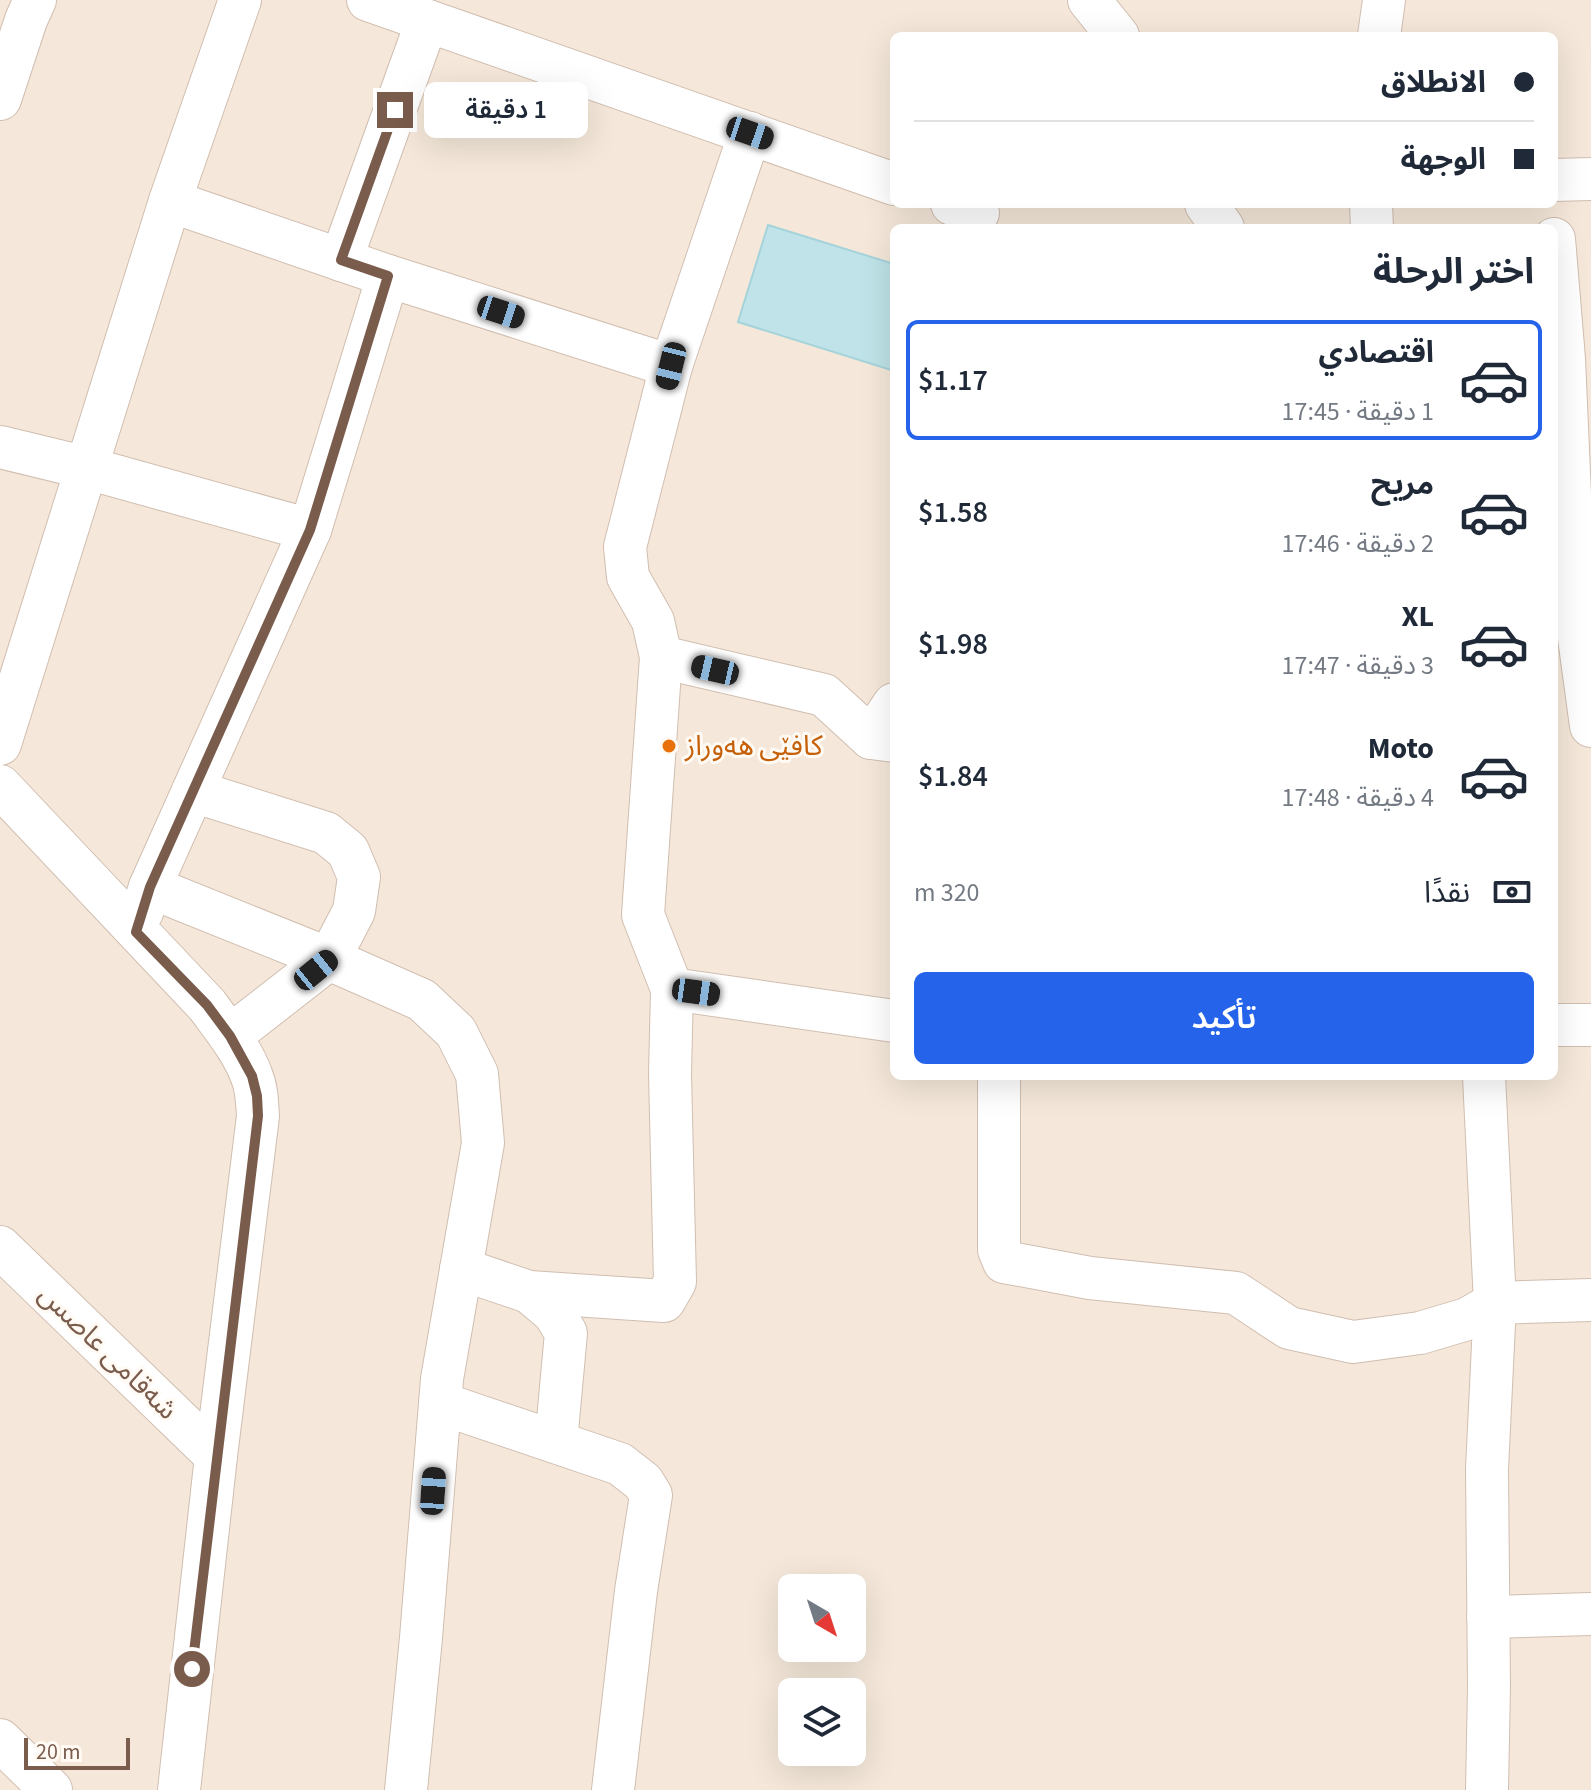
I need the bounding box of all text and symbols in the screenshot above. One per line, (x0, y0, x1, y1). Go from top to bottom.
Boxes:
text: الانطلاق (1381, 61, 1486, 104)
callout: 1 دقيقة (423, 82, 587, 138)
text: 1 دقيقة (465, 91, 547, 128)
route end (377, 92, 413, 128)
car (723, 114, 777, 152)
text: الوجهة (1401, 138, 1486, 181)
text: اختر الرحلة (1373, 246, 1534, 297)
car (474, 293, 528, 331)
text: اقتصادي (1319, 331, 1434, 374)
car (654, 340, 688, 392)
icon: car (1458, 344, 1530, 416)
text: $1.17 (918, 359, 988, 402)
text: 1 دقيقة · 17:45 (1282, 393, 1434, 430)
text: مريح (1371, 463, 1434, 506)
icon: car (1458, 476, 1530, 548)
text: $1.58 (918, 491, 988, 534)
text: 2 دقيقة · 17:46 (1282, 525, 1434, 562)
text: XL (1401, 595, 1434, 638)
icon: car (1458, 608, 1530, 680)
text: $1.98 (918, 623, 988, 666)
text: 3 دقيقة · 17:47 (1282, 647, 1434, 684)
car (689, 653, 741, 687)
place label: کافێی هەوراز (684, 726, 823, 766)
text: Moto (1368, 727, 1434, 770)
marker: کافێی هەوراز (660, 737, 678, 755)
icon: car (1458, 740, 1530, 812)
text: $1.84 (918, 755, 988, 798)
text: 4 دقيقة · 17:48 (1282, 779, 1434, 816)
icon: cash (1490, 870, 1534, 914)
text: نقدًا (1424, 871, 1470, 914)
text: 320 m (914, 874, 980, 911)
car (290, 946, 342, 994)
button: تأكيد (914, 972, 1534, 1064)
car (671, 977, 721, 1007)
street label: شه‌قامی عاصس (29, 1275, 187, 1429)
car (419, 1466, 447, 1516)
north arrow (778, 1574, 866, 1662)
map controls (778, 1574, 866, 1766)
route start (174, 1651, 210, 1687)
button: layers (778, 1678, 866, 1766)
scale bar (24, 1734, 130, 1770)
text: 20 m (36, 1736, 81, 1768)

